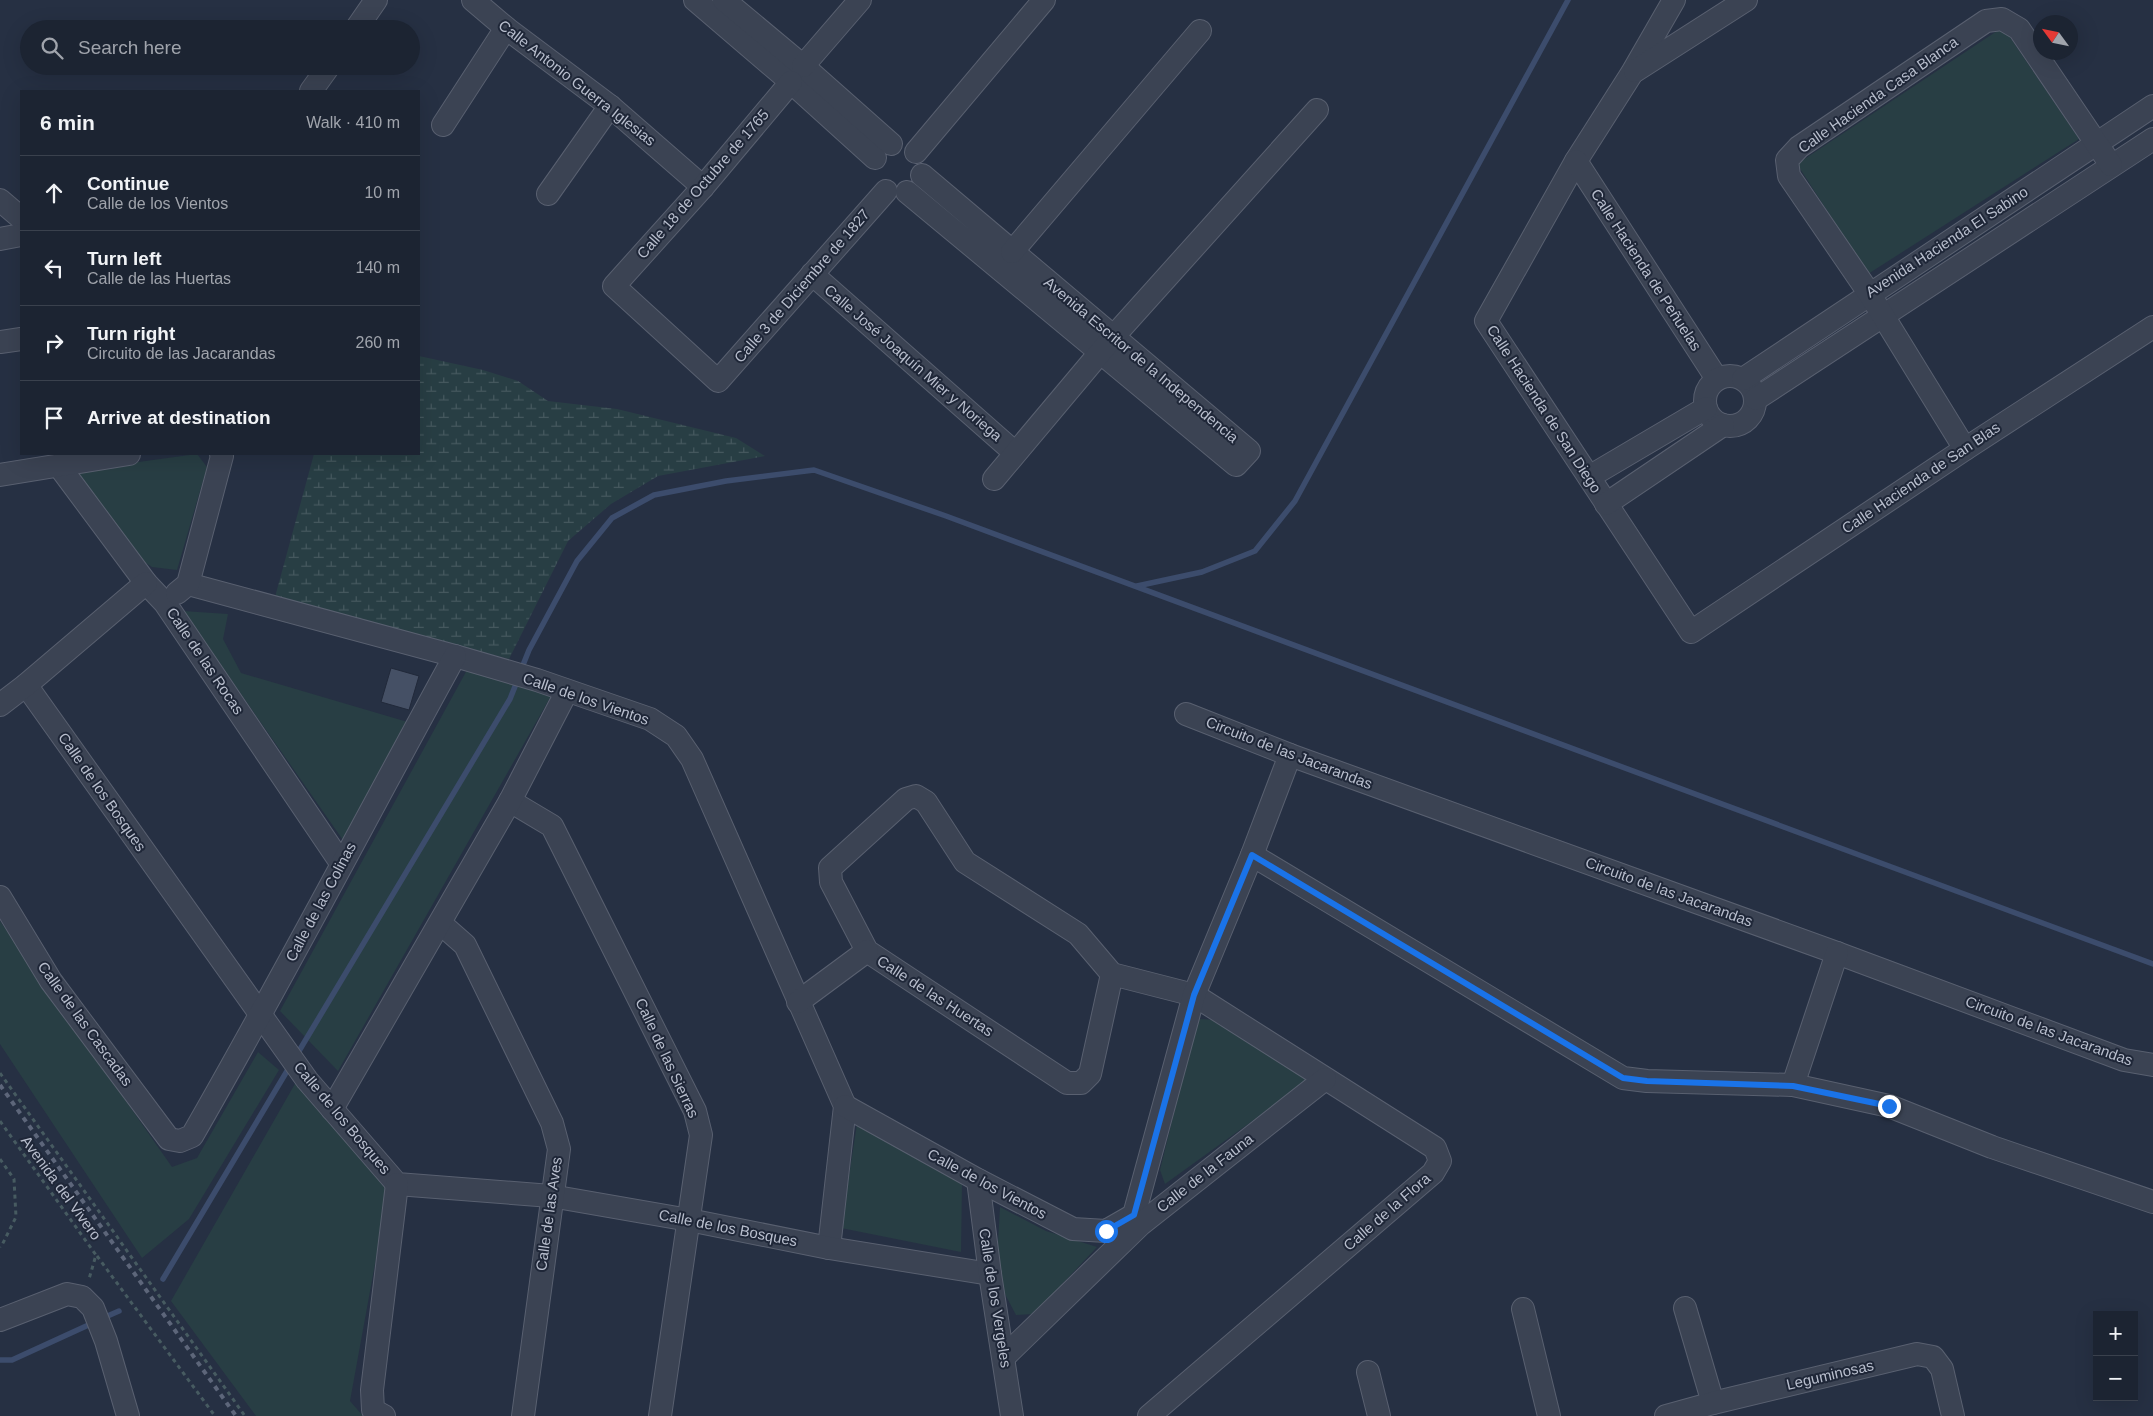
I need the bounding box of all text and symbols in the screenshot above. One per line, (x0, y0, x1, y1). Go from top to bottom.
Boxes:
north arrow (2033, 15, 2078, 60)
street label: Calle Antonio Guerra Iglesias (496, 16, 659, 149)
search box (20, 20, 420, 75)
street label: Calle Hacienda Casa Blanca (1795, 32, 1961, 156)
icon: search (38, 34, 66, 62)
text: Search here (78, 37, 182, 58)
street label: Calle 18 de Octubre de 1765 (633, 106, 772, 262)
text: 6 min (40, 111, 95, 134)
text: Walk · 410 m (306, 114, 400, 131)
text: Continue (87, 173, 169, 194)
icon: ahead (40, 179, 68, 207)
street label: Avenida Hacienda El Sabino (1862, 183, 2031, 300)
text: 10 m (364, 184, 400, 201)
street label: Calle Hacienda de Peñuelas (1588, 186, 1705, 354)
text: Calle de los Vientos (87, 195, 228, 212)
street label: Calle 3 de Diciembre de 1827 (730, 206, 873, 366)
text: Turn left (87, 248, 162, 269)
icon: left (40, 254, 68, 282)
text: 140 m (356, 259, 400, 276)
text: Calle de las Huertas (87, 270, 231, 287)
street label: Avenida Escritor de la Independencia (1041, 273, 1242, 446)
street label: Calle José Joaquín Mier y Noriega (821, 281, 1006, 445)
street label: Calle Hacienda de San Diego (1484, 322, 1605, 496)
text: Turn right (87, 323, 175, 344)
icon: right (40, 329, 68, 357)
text: 260 m (356, 334, 400, 351)
text: Circuito de las Jacarandas (87, 345, 276, 362)
icon: arrive (40, 404, 68, 432)
text: Arrive at destination (87, 407, 271, 428)
street label: Calle Hacienda de San Blas (1839, 418, 2003, 537)
street label: Calle de las Rocas (163, 604, 247, 717)
street label: Calle de los Vientos (521, 669, 651, 728)
street label: Circuito de las Jacarandas (1204, 713, 1375, 792)
street label: Calle de los Bosques (55, 729, 150, 854)
street label: Calle de las Colinas (282, 839, 359, 964)
street label: Circuito de las Jacarandas (1583, 853, 1755, 930)
street label: Calle de las Huertas (874, 952, 997, 1039)
street label: Calle de las Cascadas (35, 958, 136, 1089)
street label: Circuito de las Jacarandas (1963, 992, 2135, 1069)
street label: Calle de las Sierras (632, 995, 703, 1120)
street label: Calle de los Bosques (291, 1058, 394, 1177)
route end (1878, 1095, 1901, 1118)
street label: Calle de la Fauna (1153, 1129, 1257, 1215)
street label: Avenida del Vivero (18, 1132, 105, 1243)
street label: Calle de los Vientos (925, 1145, 1050, 1222)
street label: Calle de las Aves (532, 1156, 565, 1272)
street label: Calle de la Flora (1340, 1169, 1434, 1254)
street label: Calle de los Bosques (657, 1206, 799, 1249)
route start (1095, 1220, 1118, 1243)
street label: Calle de los Vergeles (976, 1227, 1015, 1369)
map controls (2093, 1311, 2138, 1401)
button: + (2093, 1311, 2138, 1356)
street label: Leguminosas (1785, 1356, 1875, 1393)
button: − (2093, 1356, 2138, 1401)

